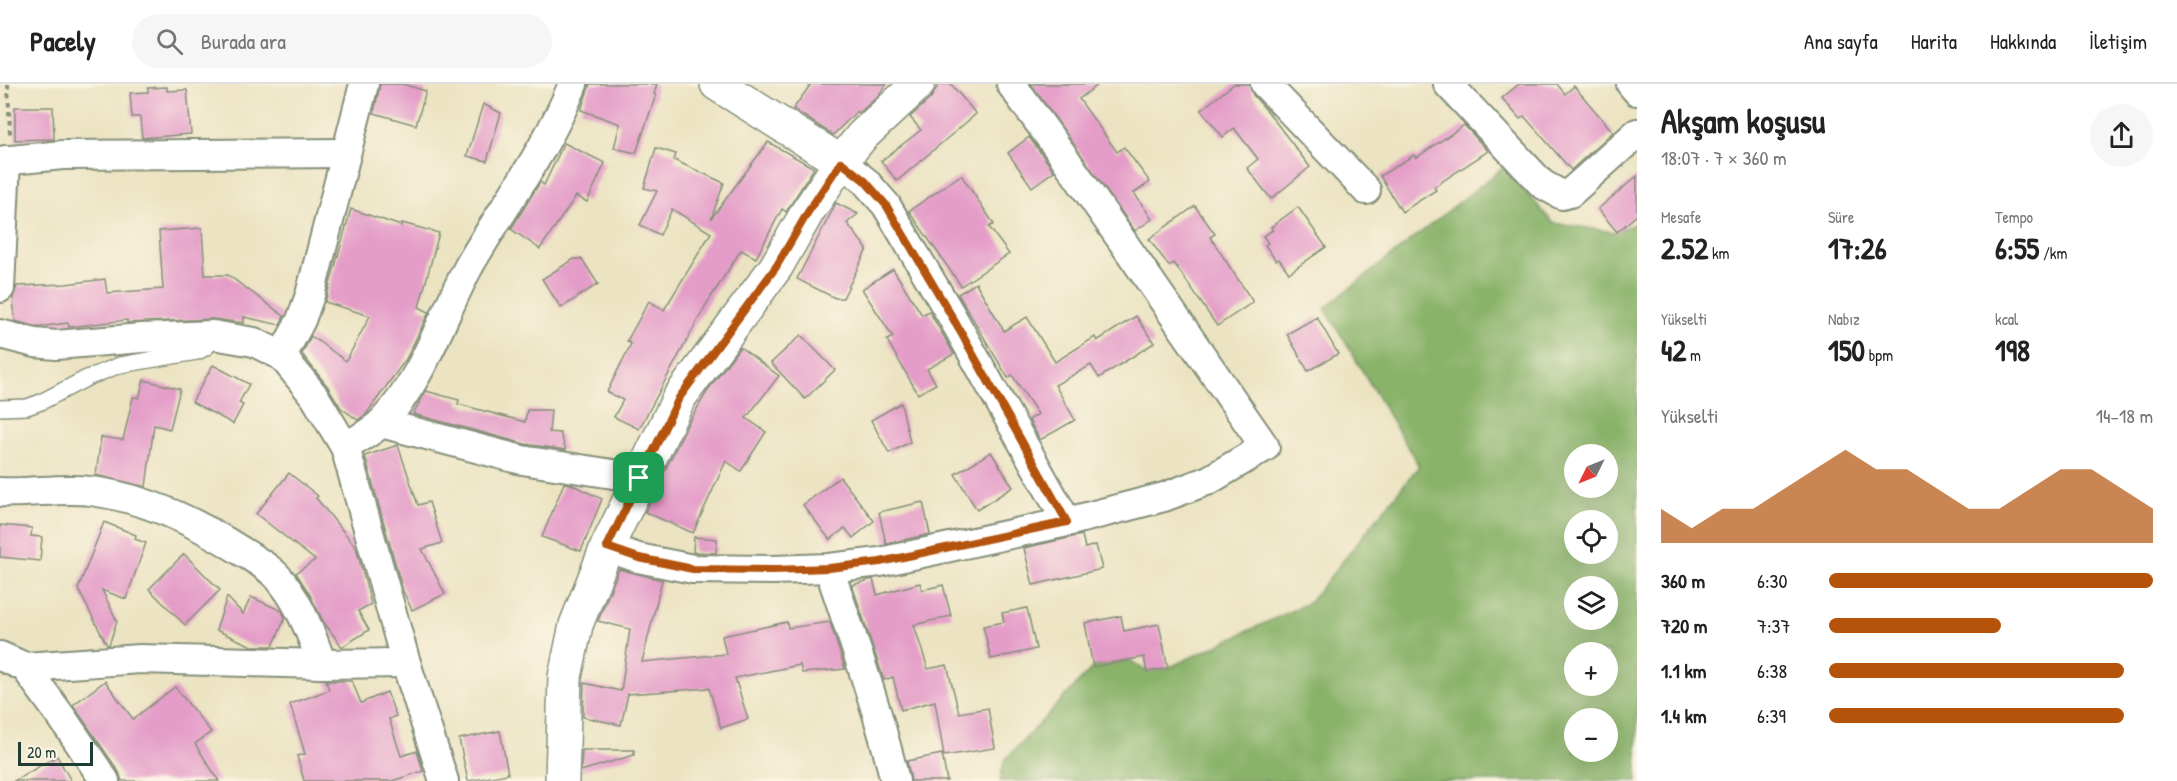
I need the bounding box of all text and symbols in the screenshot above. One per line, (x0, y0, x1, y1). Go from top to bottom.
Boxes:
search box (132, 14, 552, 68)
text: Pacely (30, 22, 96, 60)
icon: search (153, 25, 186, 58)
text: Burada ara (201, 26, 286, 56)
text: Ana sayfa (1804, 27, 1878, 56)
text: Harita (1911, 27, 1957, 56)
text: Hakkında (1990, 27, 2056, 56)
text: İletişim (2089, 27, 2147, 56)
text: Akşam koşusu (1661, 99, 1825, 143)
button: share (2090, 104, 2153, 167)
text: 18:07 · 7 × 360 m (1661, 144, 1787, 171)
text: Mesafe (1661, 206, 1701, 228)
text: Süre (1828, 206, 1854, 228)
text: Tempo (1995, 206, 2033, 228)
text: 2.52 (1661, 228, 1708, 268)
text: 17:26 (1828, 228, 1887, 268)
text: 6:55 (1995, 228, 2039, 268)
text: km (1708, 242, 1729, 264)
text: /km (2039, 242, 2067, 264)
text: Yükselti (1661, 308, 1707, 330)
text: Nabız (1828, 308, 1860, 330)
text: kcal (1995, 308, 2018, 330)
text: 42 (1661, 330, 1686, 370)
text: 150 (1828, 330, 1865, 370)
text: 198 (1995, 330, 2030, 370)
text: m (1686, 344, 1701, 366)
text: bpm (1865, 344, 1893, 366)
text: Yükselti (1661, 402, 1718, 429)
text: 14–18 m (2096, 402, 2153, 429)
north arrow (1564, 444, 1618, 498)
map controls (1564, 444, 1618, 762)
pin (613, 452, 664, 503)
icon: arrive (622, 461, 655, 494)
button: locate (1564, 510, 1618, 564)
text: 360 m (1661, 567, 1705, 594)
text: 6:30 (1757, 567, 1788, 594)
button: layers (1564, 576, 1618, 630)
text: 720 m (1661, 612, 1707, 639)
text: 7:37 (1757, 612, 1790, 639)
button: + (1564, 642, 1618, 696)
text: 1.1 km (1661, 657, 1706, 684)
text: 6:38 (1757, 657, 1787, 684)
text: 1.4 km (1661, 702, 1707, 729)
text: 6:39 (1757, 702, 1786, 729)
button: − (1564, 708, 1618, 762)
scale bar (18, 739, 93, 766)
text: 20 m (27, 741, 56, 763)

